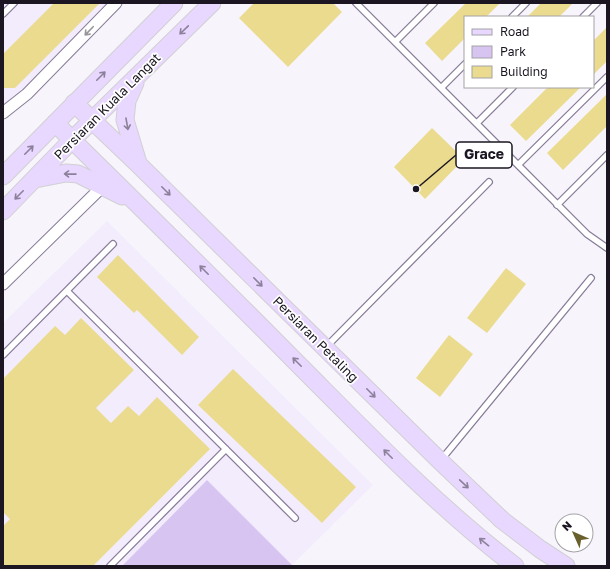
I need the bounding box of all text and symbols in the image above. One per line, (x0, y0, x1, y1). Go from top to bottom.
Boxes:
legend (464, 16, 594, 88)
text: Road (500, 24, 529, 39)
one-way arrow (179, 25, 189, 35)
one-way arrow (84, 26, 94, 36)
text: Park (500, 44, 526, 59)
street label: Persiaran Kuala Langat (50, 49, 164, 163)
text: Building (500, 64, 548, 79)
one-way arrow (97, 71, 106, 81)
one-way arrow (123, 117, 131, 130)
callout: Grace (456, 142, 512, 168)
one-way arrow (24, 145, 34, 155)
text: Grace (464, 145, 504, 162)
one-way arrow (64, 170, 77, 178)
one-way arrow (161, 186, 171, 196)
one-way arrow (14, 190, 24, 200)
one-way arrow (199, 265, 209, 275)
one-way arrow (253, 277, 263, 287)
street label: Persiaran Petaling (270, 293, 362, 385)
one-way arrow (292, 357, 301, 367)
one-way arrow (366, 388, 376, 398)
one-way arrow (383, 449, 393, 459)
one-way arrow (459, 479, 469, 489)
north arrow (554, 513, 594, 553)
text: N (559, 518, 574, 533)
one-way arrow (479, 538, 489, 547)

